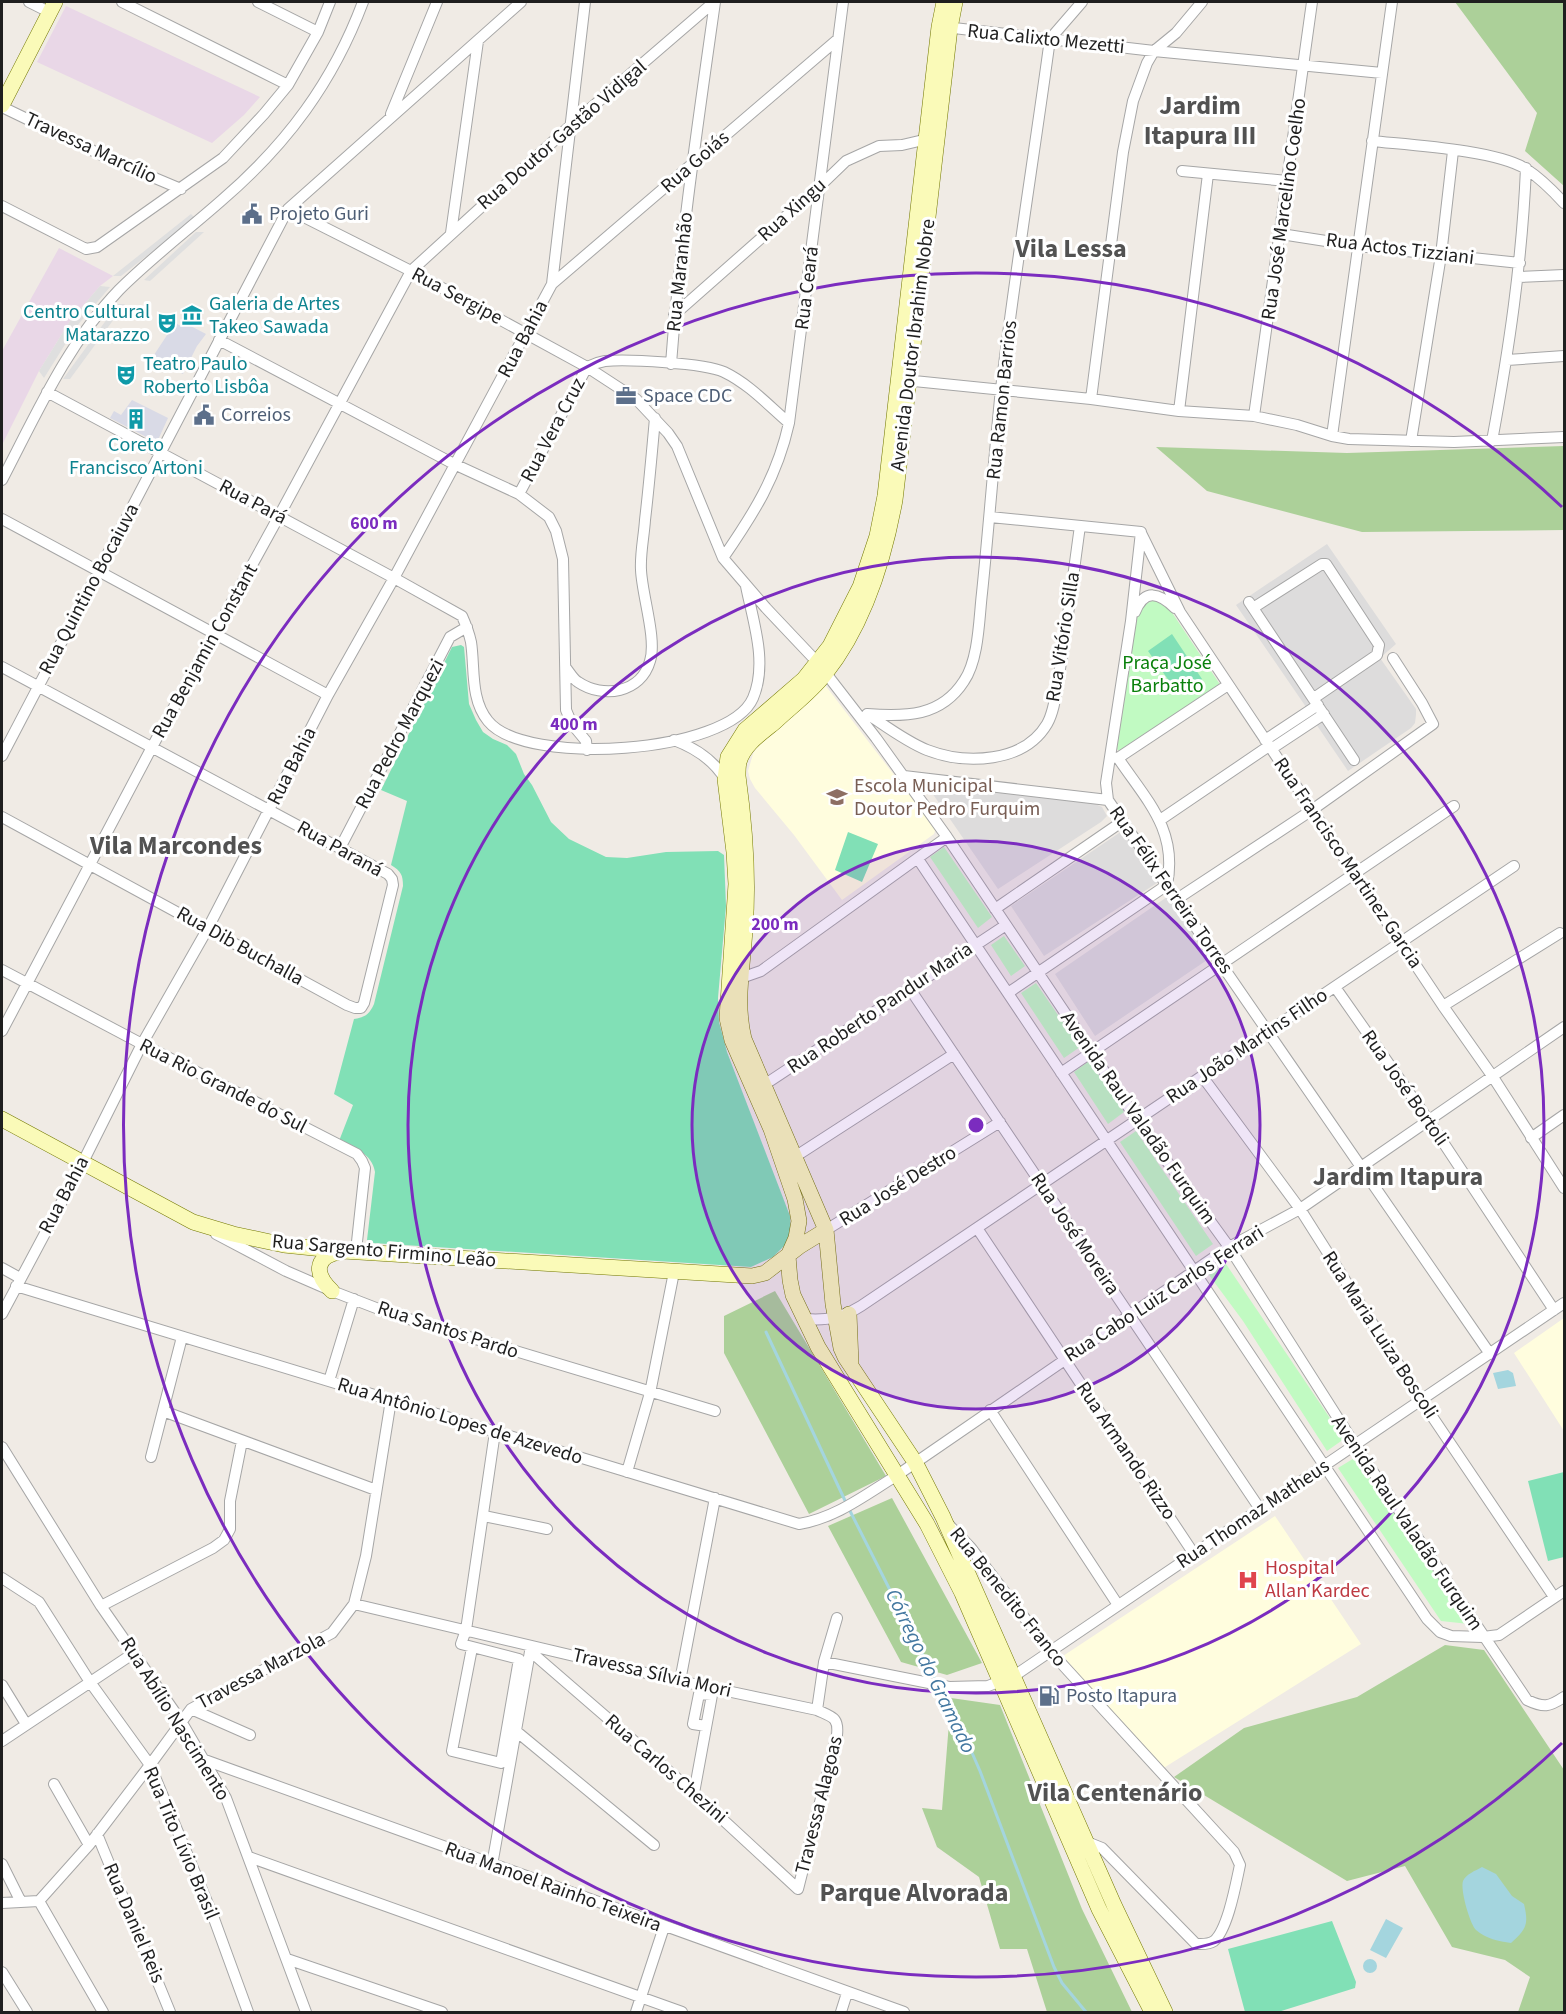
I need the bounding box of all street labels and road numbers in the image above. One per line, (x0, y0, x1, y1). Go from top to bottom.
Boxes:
street label: Rua Calixto Mezetti (966, 17, 1126, 61)
street label: Rua Doutor Gastão Vidigal (471, 53, 653, 217)
street label: Rua José Marcelino Coelho (1255, 96, 1313, 322)
street label: Travessa Marcílio (20, 105, 162, 191)
street label: Rua Goiás (655, 124, 735, 200)
street label: Rua Xingu (752, 172, 832, 248)
street label: Rua Maranhão (660, 211, 700, 333)
street label: Avenida Doutor Ibrahim Nobre (884, 217, 942, 473)
street label: Rua Actos Tizziani (1324, 226, 1476, 272)
street label: Rua Ceará (788, 245, 826, 331)
street label: Rua Sergipe (406, 260, 508, 332)
street label: Rua Bahia (491, 295, 555, 383)
street label: Rua Ramon Barrios (980, 319, 1024, 481)
street label: Rua Vera Cruz (514, 373, 592, 487)
street label: Rua Pará (214, 472, 292, 532)
street label: Rua Quintino Bocaiuva (32, 498, 146, 680)
street label: Rua Benjamin Constant (145, 558, 265, 743)
street label: Rua Vitório Silla (1039, 570, 1087, 704)
street label: Rua Pedro Marquezi (349, 654, 451, 814)
street label: Rua Bahia (260, 722, 324, 810)
street label: Rua Francisco Martinez Garcia (1267, 752, 1429, 974)
street label: Rua Félix Ferreira Torres (1102, 800, 1240, 980)
street label: Rua Paraná (292, 814, 388, 884)
street label: Rua Dib Buchalla (171, 899, 309, 993)
street label: Rua Roberto Pandur Maria (782, 935, 978, 1081)
street label: Rua João Martins Filho (1161, 981, 1333, 1111)
street label: Avenida Raul Valadão Furquim (1054, 1006, 1222, 1230)
street label: Rua José Bortoli (1355, 1024, 1455, 1152)
street label: Rua Rio Grande do Sul (134, 1032, 312, 1140)
street label: Rua José Destro (834, 1139, 962, 1233)
street label: Rua Bahia (32, 1151, 96, 1239)
street label: Rua José Moreira (1024, 1167, 1126, 1301)
street label: Rua Cabo Luiz Carlos Ferrari (1059, 1219, 1269, 1369)
street label: Rua Sargento Firmino Leão (271, 1227, 497, 1275)
street label: Rua Maria Luiza Boscoli (1315, 1246, 1445, 1424)
street label: Rua Santos Pardo (374, 1294, 522, 1366)
street label: Rua Antônio Lopes de Azevedo (334, 1370, 586, 1472)
street label: Rua Armando Rizzo (1069, 1376, 1183, 1526)
street label: Avenida Raul Valadão Furquim (1324, 1410, 1490, 1636)
street label: Rua Thomaz Matheus (1171, 1452, 1335, 1576)
street label: Rua Benedito Franco (943, 1521, 1073, 1673)
street label: Travessa Marzola (192, 1625, 330, 1717)
street label: Rua Abílio Nascimento (113, 1632, 237, 1806)
street label: Travessa Sílvia Mori (570, 1641, 734, 1705)
street label: Rua Carlos Chezini (598, 1708, 734, 1830)
street label: Travessa Alagoas (788, 1733, 850, 1877)
street label: Rua Tito Lívio Brasil (136, 1762, 226, 1924)
street label: Rua Manoel Rainho Teixeira (441, 1835, 665, 1939)
street label: Rua Daniel Reis (96, 1859, 172, 1987)

